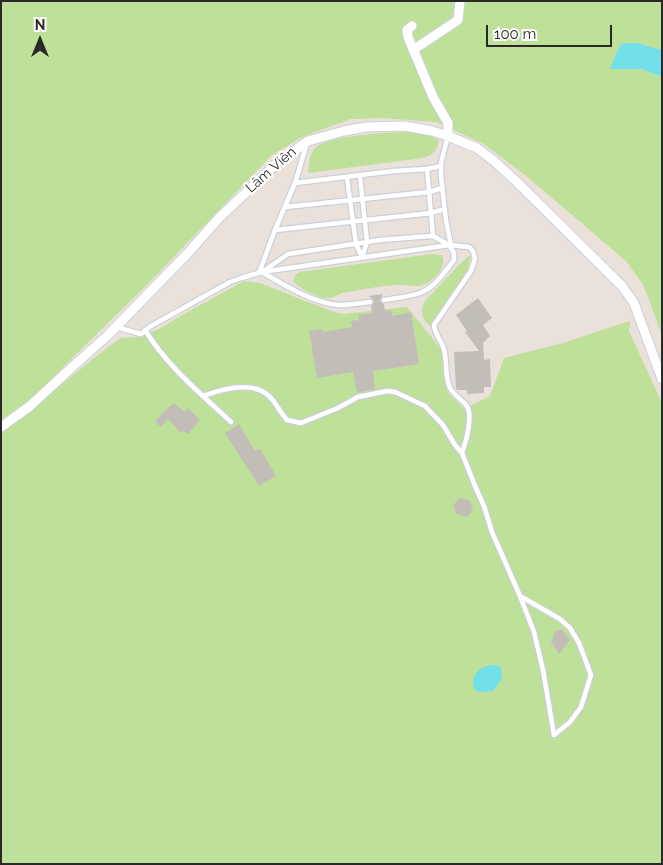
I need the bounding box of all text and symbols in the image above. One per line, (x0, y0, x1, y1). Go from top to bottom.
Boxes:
north arrow (15, 15, 65, 65)
scale bar (488, 15, 614, 47)
text: N (35, 17, 45, 33)
text: 100 m (494, 25, 536, 43)
street label: Lâm Viên (242, 144, 300, 196)

